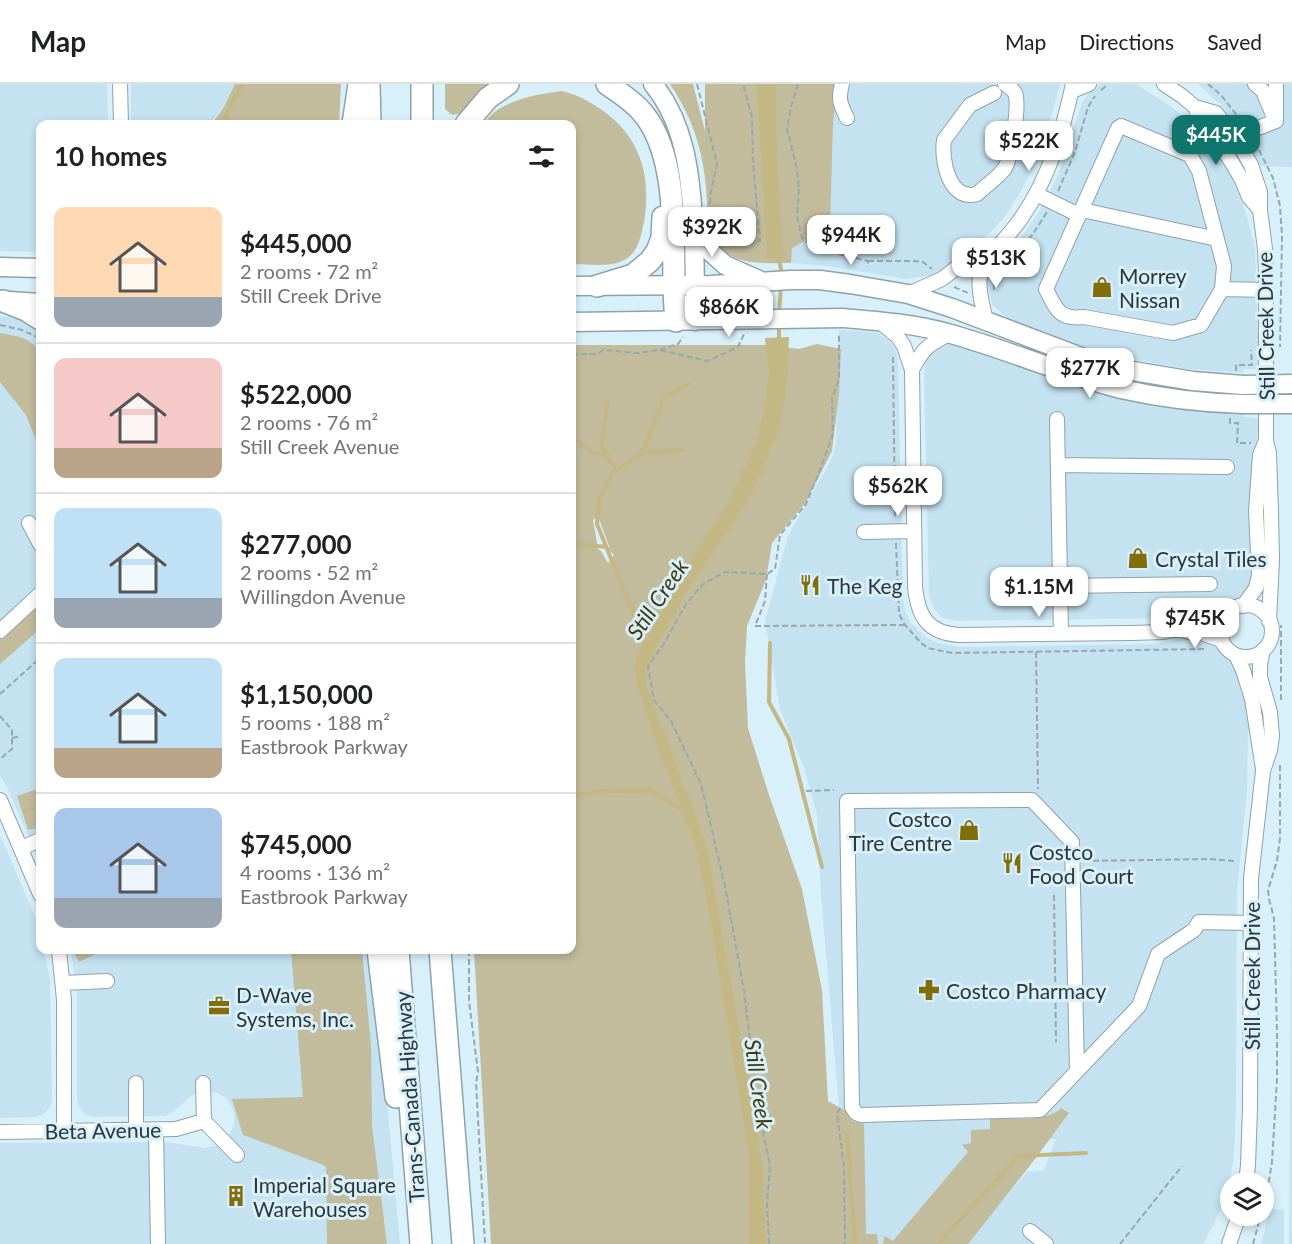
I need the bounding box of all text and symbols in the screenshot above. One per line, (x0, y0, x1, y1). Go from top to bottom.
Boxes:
text: Map (30, 24, 86, 58)
text: Map (1005, 29, 1046, 54)
text: Directions (1079, 29, 1174, 54)
text: Saved (1207, 29, 1262, 54)
pin: $445K (1174, 115, 1258, 166)
pin: $522K (987, 121, 1071, 172)
text: $445K (1186, 122, 1246, 146)
text: $522K (999, 128, 1059, 152)
text: 10 homes (54, 140, 167, 172)
icon: filters (525, 140, 558, 173)
pin: $392K (670, 207, 754, 258)
text: $392K (682, 214, 742, 238)
pin: $944K (809, 215, 893, 266)
text: $944K (821, 222, 881, 246)
text: $445,000 (240, 227, 352, 259)
icon: home (102, 231, 174, 303)
pin: $513K (954, 238, 1038, 289)
text: $513K (966, 245, 1026, 269)
street label: Still Creek Drive (1251, 251, 1279, 401)
text: 2 rooms · 72 m² (240, 259, 378, 283)
place label: Morrey Nissan (1119, 263, 1187, 312)
shop icon: Morrey Nissan (1090, 275, 1114, 299)
text: Still Creek Drive (240, 283, 382, 307)
pin: $866K (687, 287, 771, 338)
text: $866K (699, 294, 759, 318)
pin: $277K (1048, 348, 1132, 399)
text: $277K (1060, 355, 1120, 379)
text: $522,000 (240, 378, 352, 410)
icon: home (102, 382, 174, 454)
text: 2 rooms · 76 m² (240, 410, 378, 434)
text: Still Creek Avenue (240, 434, 399, 458)
pin: $562K (856, 466, 940, 517)
text: $562K (868, 473, 928, 497)
text: $277,000 (240, 528, 352, 560)
icon: home (102, 532, 174, 604)
shop icon: Crystal Tiles (1126, 546, 1150, 570)
place label: Crystal Tiles (1155, 546, 1267, 571)
water label: Still Creek (620, 553, 694, 644)
text: 2 rooms · 52 m² (240, 560, 378, 584)
pin: $1.15M (990, 567, 1088, 618)
restaurant icon: The Keg (798, 573, 822, 597)
place label: The Keg (827, 573, 903, 598)
text: $1.15M (1004, 574, 1074, 598)
text: Willingdon Avenue (240, 584, 405, 608)
pin: $745K (1153, 598, 1237, 649)
text: $745K (1165, 605, 1225, 629)
text: $1,150,000 (240, 678, 373, 710)
icon: home (102, 682, 174, 754)
text: 5 rooms · 188 m² (240, 710, 390, 734)
text: Eastbrook Parkway (240, 734, 408, 758)
place label: Costco Tire Centre (849, 806, 952, 855)
shop icon: Costco Tire Centre (957, 818, 981, 842)
text: $745,000 (240, 828, 352, 860)
icon: home (102, 832, 174, 904)
place label: Costco Food Court (1029, 839, 1134, 888)
restaurant icon: Costco Food Court (1000, 851, 1024, 875)
text: 4 rooms · 136 m² (240, 860, 390, 884)
text: Eastbrook Parkway (240, 884, 408, 908)
street label: Still Creek Drive (1239, 902, 1264, 1050)
pharmacy icon: Costco Pharmacy (917, 978, 941, 1002)
place label: Costco Pharmacy (946, 978, 1106, 1003)
place label: D-Wave Systems, Inc. (236, 982, 354, 1031)
street label: Trans-Canada Highway (389, 990, 429, 1203)
office icon: D-Wave Systems, Inc. (207, 994, 231, 1018)
water label: Still Creek (739, 1037, 779, 1131)
street label: Beta Avenue (44, 1116, 162, 1144)
place label: Imperial Square Warehouses (253, 1172, 396, 1221)
map controls (1220, 1172, 1274, 1226)
button: layers (1220, 1172, 1274, 1226)
building icon: Imperial Square Warehouses (224, 1184, 248, 1208)

